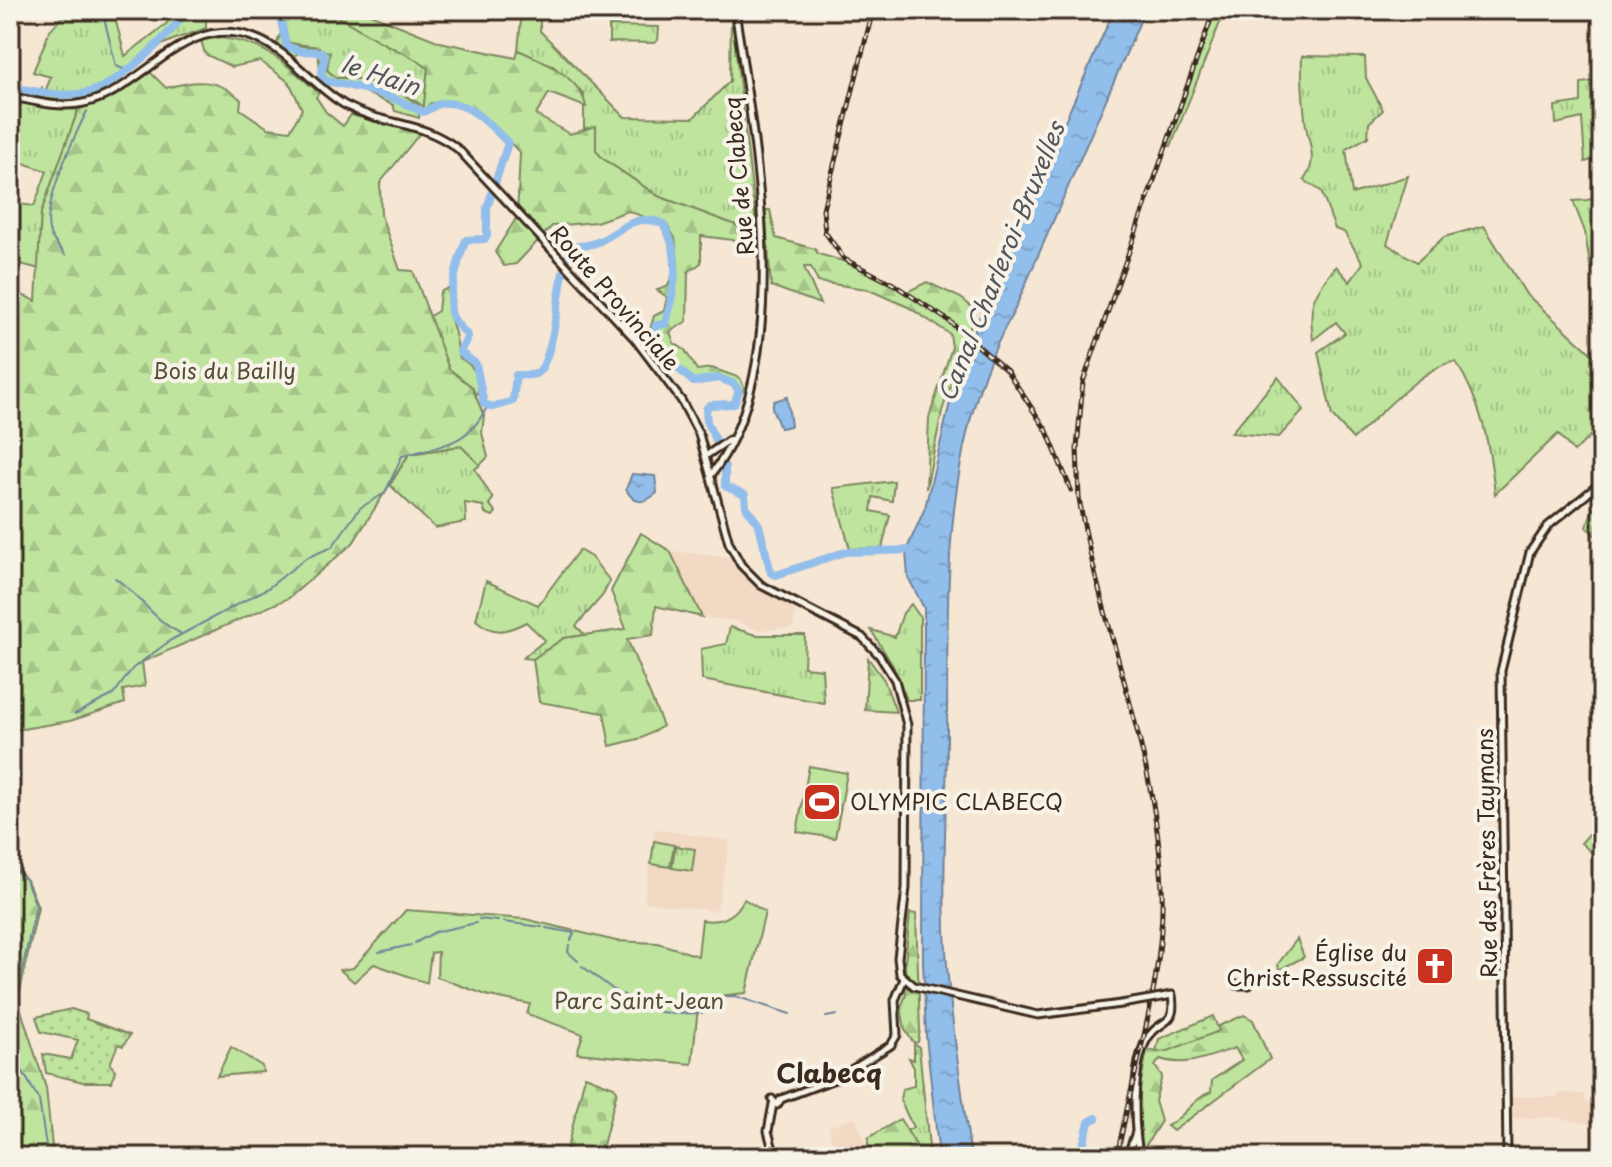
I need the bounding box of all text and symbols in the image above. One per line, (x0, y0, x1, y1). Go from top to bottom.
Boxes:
water label: le Hain (337, 45, 426, 104)
street label: Rue de Clabecq (714, 96, 761, 257)
water label: Canal Charleroi-Bruxelles (927, 114, 1074, 407)
street label: Route Provinciale (543, 217, 689, 377)
park label: Bois du Bailly (152, 353, 296, 386)
street label: Rue des Frères Taymans (1467, 728, 1504, 978)
sports icon: OLYMPIC CLABECQ (801, 781, 843, 823)
place label: OLYMPIC CLABECQ (850, 784, 1063, 817)
place label: Église du Christ-Ressuscité (1226, 935, 1407, 993)
church icon: Église du Christ-Ressuscité (1414, 945, 1456, 987)
park label: Parc Saint-Jean (554, 983, 724, 1016)
district label: Clabecq (776, 1053, 882, 1092)

